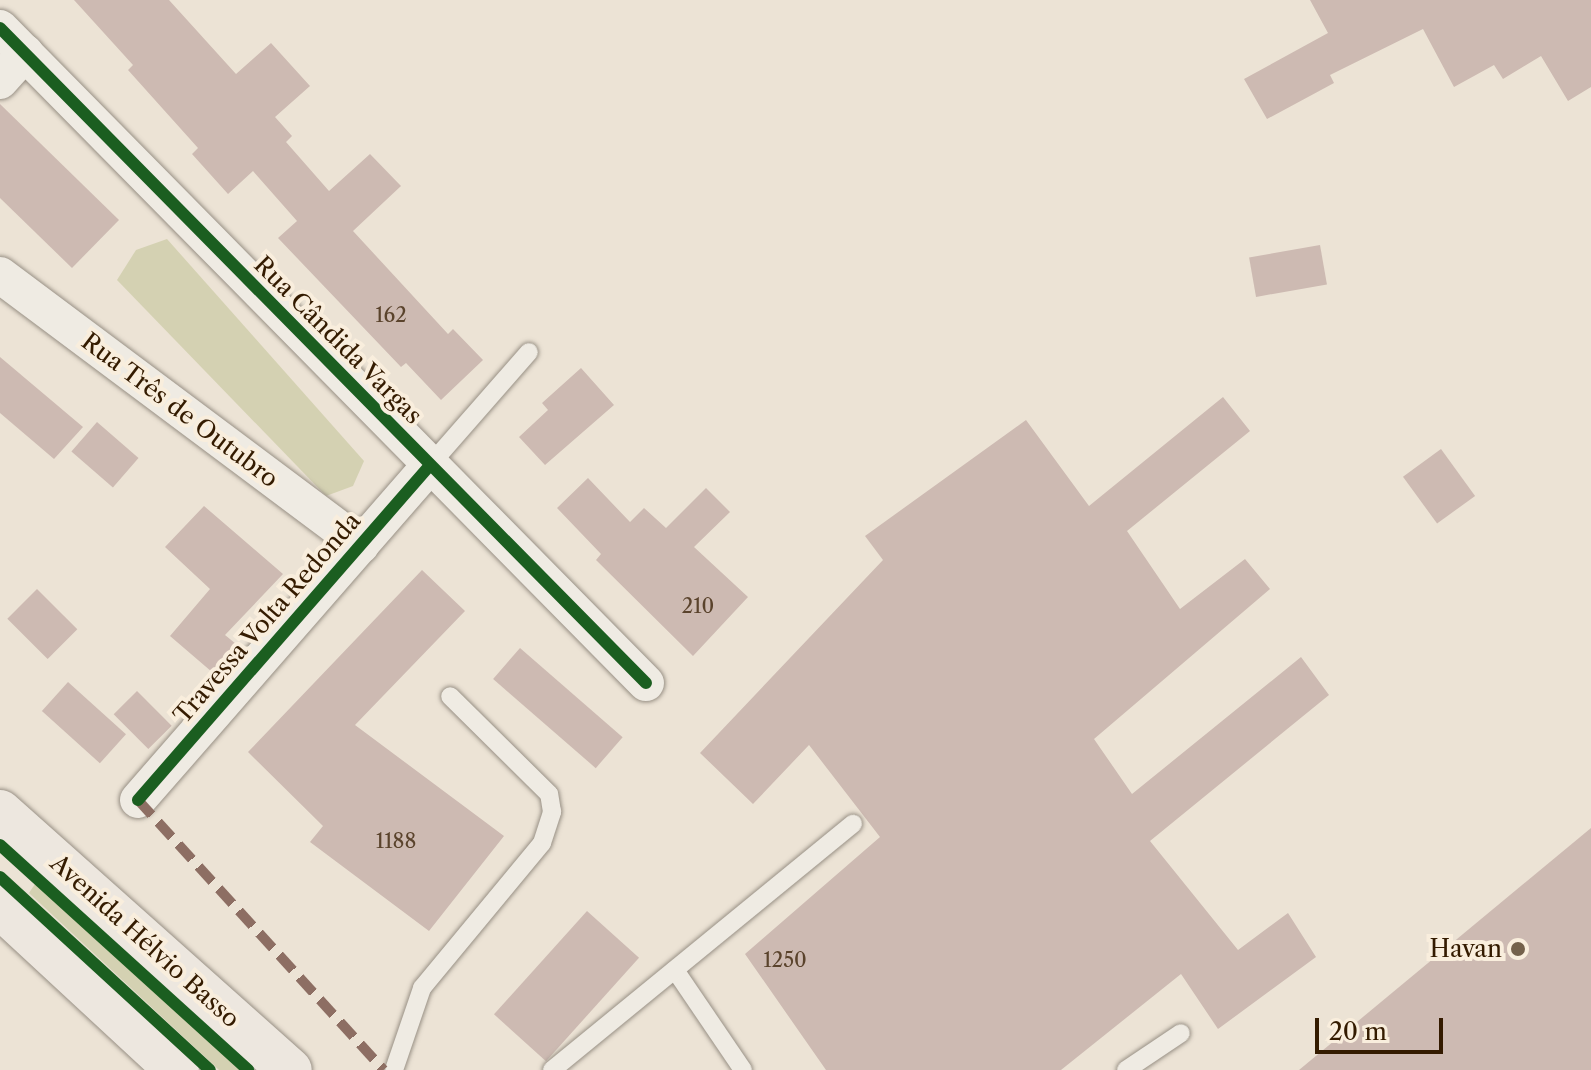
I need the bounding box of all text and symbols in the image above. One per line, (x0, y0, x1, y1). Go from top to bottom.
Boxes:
street label: Rua Cândida Vargas (248, 250, 428, 430)
house number: 162 (375, 303, 407, 327)
street label: Rua Três de Outubro (76, 326, 284, 494)
street label: Travessa Volta Redonda (167, 506, 367, 730)
house number: 210 (682, 594, 714, 618)
house number: 1188 (376, 829, 416, 853)
street label: Avenida Hélvio Basso (44, 848, 246, 1034)
place label: Havan (1430, 935, 1502, 963)
marker: Havan (1509, 940, 1527, 958)
house number: 1250 (763, 948, 807, 972)
scale bar (1319, 1002, 1447, 1052)
text: 20 m (1329, 1017, 1387, 1046)

